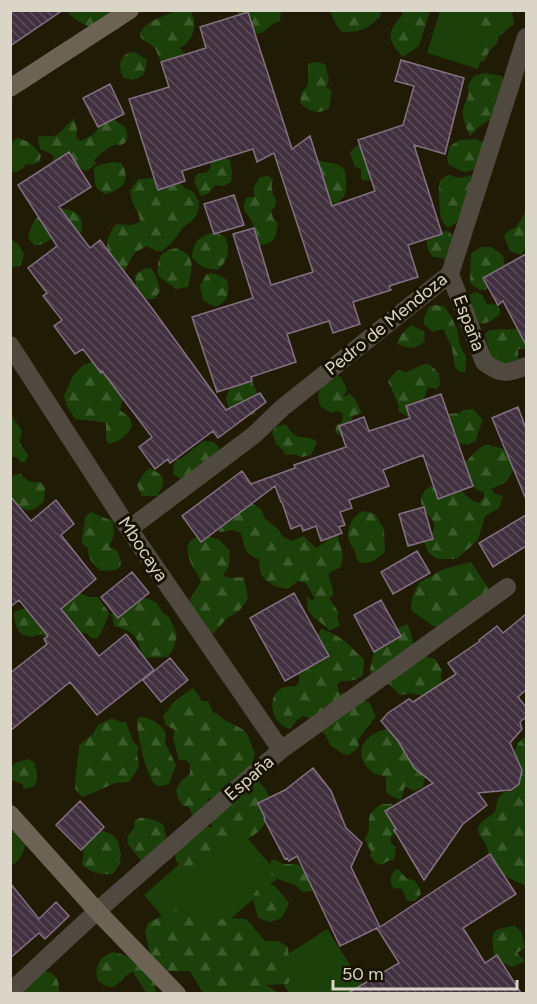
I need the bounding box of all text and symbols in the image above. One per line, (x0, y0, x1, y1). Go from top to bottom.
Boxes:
street label: Pedro de Mendoza (321, 268, 451, 380)
street label: España (448, 292, 490, 354)
street label: Mbocaya (113, 512, 173, 586)
street label: España (220, 751, 278, 805)
scale bar (333, 953, 518, 991)
text: 50 m (342, 963, 384, 985)

